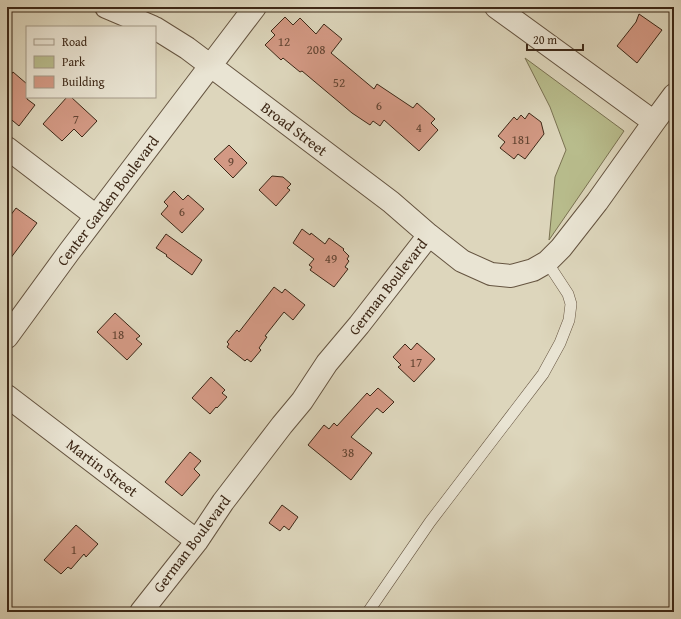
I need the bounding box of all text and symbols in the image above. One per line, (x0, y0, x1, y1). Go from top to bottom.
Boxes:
legend (26, 26, 156, 98)
scale bar (527, 26, 583, 52)
text: 20 m (533, 31, 557, 48)
house number: 12 (278, 32, 290, 51)
text: Road (62, 33, 88, 50)
house number: 208 (307, 40, 325, 59)
text: Park (62, 53, 86, 70)
text: Building (62, 73, 105, 90)
house number: 52 (333, 73, 345, 92)
house number: 6 (376, 96, 382, 115)
street label: Broad Street (257, 97, 333, 161)
house number: 7 (73, 110, 79, 129)
house number: 4 (416, 118, 422, 137)
house number: 181 (512, 130, 530, 149)
street label: Center Garden Boulevard (52, 131, 164, 270)
house number: 9 (228, 152, 234, 171)
house number: 6 (179, 202, 185, 221)
street label: German Boulevard (343, 234, 432, 339)
house number: 49 (325, 249, 337, 268)
house number: 18 (112, 325, 124, 344)
house number: 17 (410, 353, 422, 372)
street label: Martin Street (62, 434, 143, 502)
house number: 38 (342, 443, 354, 462)
street label: German Boulevard (148, 491, 235, 597)
house number: 1 (71, 540, 77, 559)

